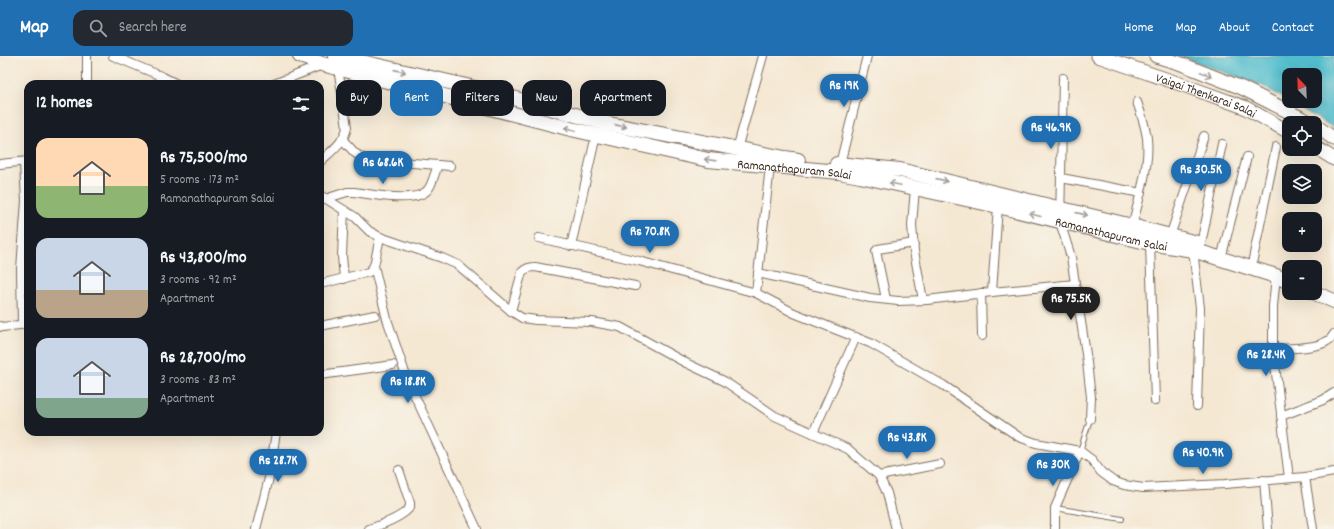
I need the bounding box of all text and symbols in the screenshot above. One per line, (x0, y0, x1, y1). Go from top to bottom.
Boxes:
search box (73, 10, 353, 46)
text: Map (20, 15, 49, 42)
icon: search (87, 17, 109, 39)
text: Search here (119, 17, 187, 39)
text: Home (1124, 18, 1153, 38)
text: Map (1175, 18, 1197, 38)
text: About (1219, 18, 1250, 38)
text: Contact (1272, 18, 1314, 38)
one-way arrow (393, 68, 406, 75)
north arrow (1282, 68, 1322, 108)
map controls (1282, 68, 1322, 300)
street label: Vaigai Thenkarai Salai (1153, 69, 1260, 124)
one-way arrow (1200, 71, 1212, 78)
pin: Rs 19K (811, 74, 877, 108)
text: Rs 19K (829, 77, 859, 96)
chip: Buy (336, 80, 382, 116)
chip: Rent (390, 80, 443, 116)
chip: Filters (451, 80, 514, 116)
chip: New (522, 80, 572, 116)
chip: Apartment (580, 80, 666, 116)
text: 12 homes (36, 92, 93, 116)
icon: filters (290, 93, 312, 115)
pin: Rs 46.9K (1010, 116, 1092, 150)
button: locate (1282, 116, 1322, 156)
text: Rs 46.9K (1031, 119, 1071, 138)
one-way arrow (614, 123, 627, 131)
one-way arrow (564, 125, 577, 132)
text: Rs 75,500/mo (160, 147, 247, 171)
pin: Rs 68.6K (342, 151, 424, 185)
icon: home (68, 154, 116, 202)
text: Rs 68.6K (363, 154, 403, 173)
one-way arrow (704, 156, 717, 164)
street label: Ramanathapuram Salai (736, 156, 853, 186)
pin: Rs 30.5K (1160, 158, 1242, 192)
text: Rs 30.5K (1180, 161, 1222, 180)
button: layers (1282, 164, 1322, 204)
text: 5 rooms · 173 m² (160, 171, 239, 190)
one-way arrow (935, 177, 948, 184)
one-way arrow (888, 179, 901, 187)
text: Ramanathapuram Salai (160, 190, 274, 209)
one-way arrow (1075, 210, 1088, 218)
one-way arrow (1029, 211, 1042, 219)
button: + (1282, 212, 1322, 252)
street label: Ramanathapuram Salai (1053, 213, 1169, 258)
pin: Rs 70.8K (609, 220, 691, 254)
text: Rs 70.8K (630, 223, 670, 242)
text: Rs 43,800/mo (160, 247, 247, 271)
icon: home (68, 254, 116, 302)
button: − (1282, 260, 1322, 300)
text: 3 rooms · 92 m² (160, 271, 237, 290)
pin: Rs 75.5K (1030, 287, 1112, 321)
text: Apartment (160, 290, 214, 309)
text: Rs 75.5K (1051, 290, 1091, 309)
pin: Rs 28.4K (1225, 343, 1307, 377)
text: Rs 28.4K (1246, 346, 1286, 365)
text: Rs 28,700/mo (160, 347, 246, 371)
icon: home (68, 354, 116, 402)
pin: Rs 18.8K (367, 370, 449, 404)
text: 3 rooms · 83 m² (160, 371, 236, 390)
text: Rs 18.8K (390, 373, 426, 392)
text: Apartment (160, 390, 214, 409)
pin: Rs 43.8K (866, 426, 948, 460)
text: Rs 43.8K (887, 429, 927, 448)
pin: Rs 40.9K (1162, 441, 1244, 475)
text: Rs 40.9K (1182, 444, 1224, 463)
pin: Rs 28.7K (237, 449, 319, 483)
text: Rs 28.7K (259, 452, 297, 471)
pin: Rs 30K (1020, 453, 1086, 487)
text: Rs 30K (1036, 456, 1070, 475)

